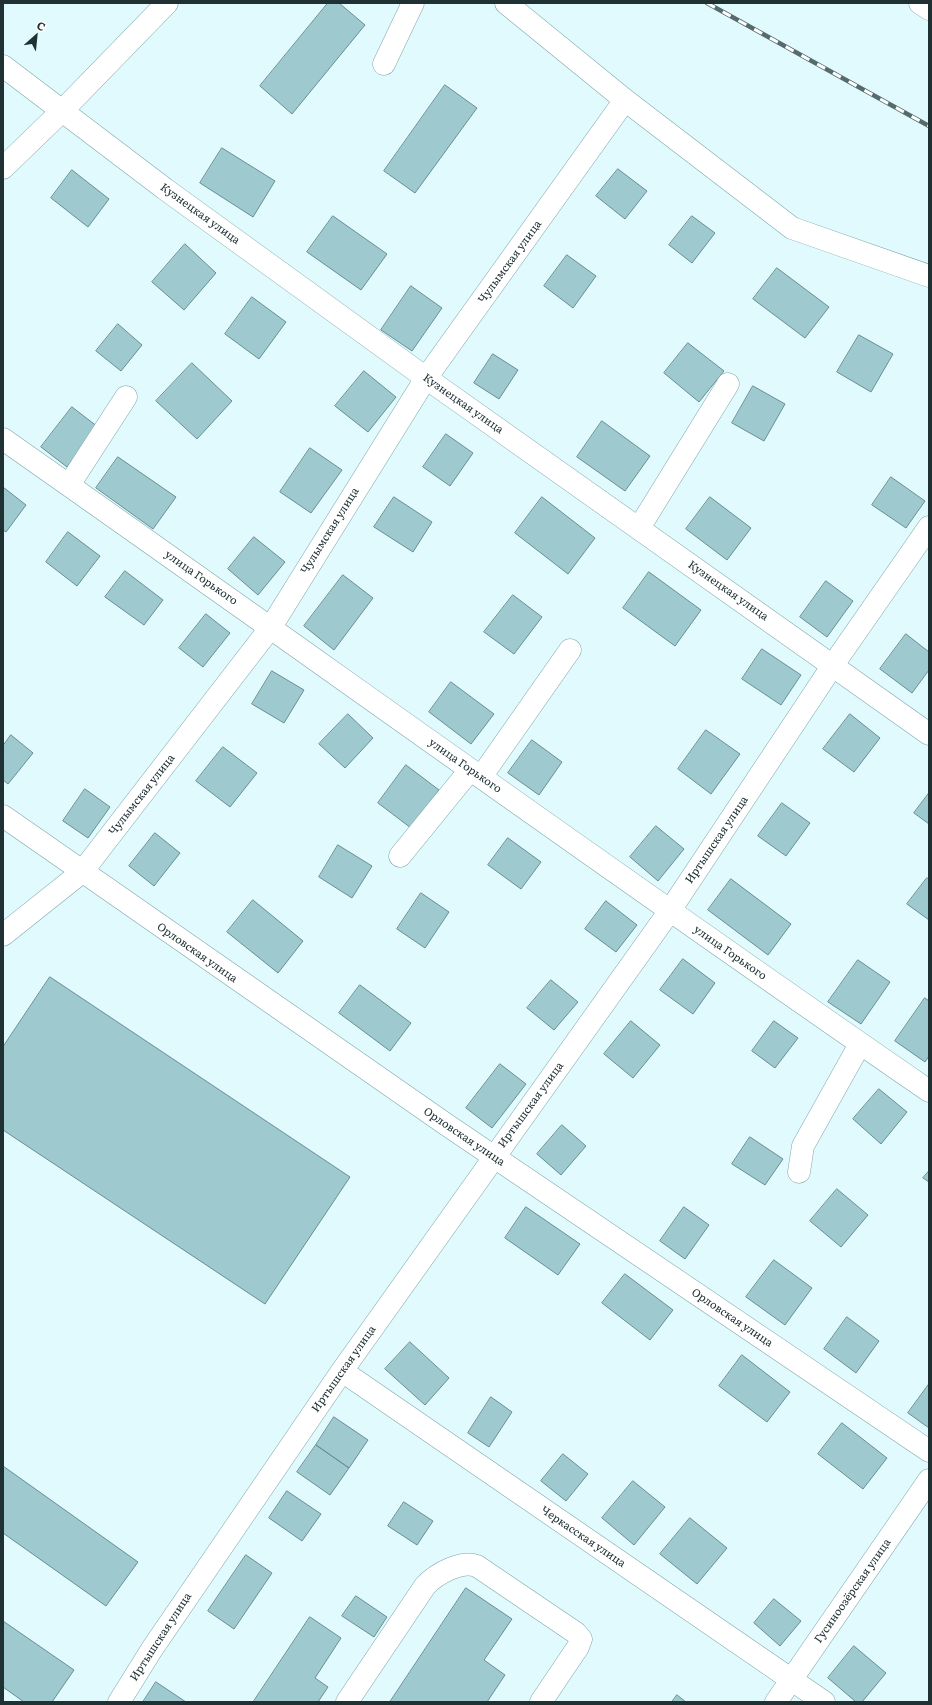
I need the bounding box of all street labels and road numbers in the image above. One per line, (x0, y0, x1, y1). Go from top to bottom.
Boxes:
street label: Кузнецкая улица (158, 181, 242, 247)
street label: Чулымская улица (475, 218, 545, 306)
street label: Кузнецкая улица (420, 371, 506, 437)
street label: Чулымская улица (298, 485, 362, 577)
street label: улица Горького (162, 548, 240, 608)
street label: Кузнецкая улица (685, 558, 771, 624)
street label: улица Горького (426, 736, 504, 796)
street label: Чулымская улица (106, 752, 178, 838)
street label: Иртышская улица (683, 794, 751, 886)
street label: Орловская улица (154, 920, 240, 986)
street label: улица Горького (691, 923, 769, 983)
street label: Иртышская улица (495, 1060, 567, 1150)
street label: Орловская улица (421, 1105, 507, 1169)
street label: Орловская улица (689, 1286, 775, 1350)
street label: Иртышская улица (309, 1323, 379, 1415)
street label: Черкасская улица (538, 1504, 628, 1570)
street label: Гусиноозёрская улица (812, 1536, 894, 1646)
street label: Иртышская улица (128, 1590, 194, 1684)

